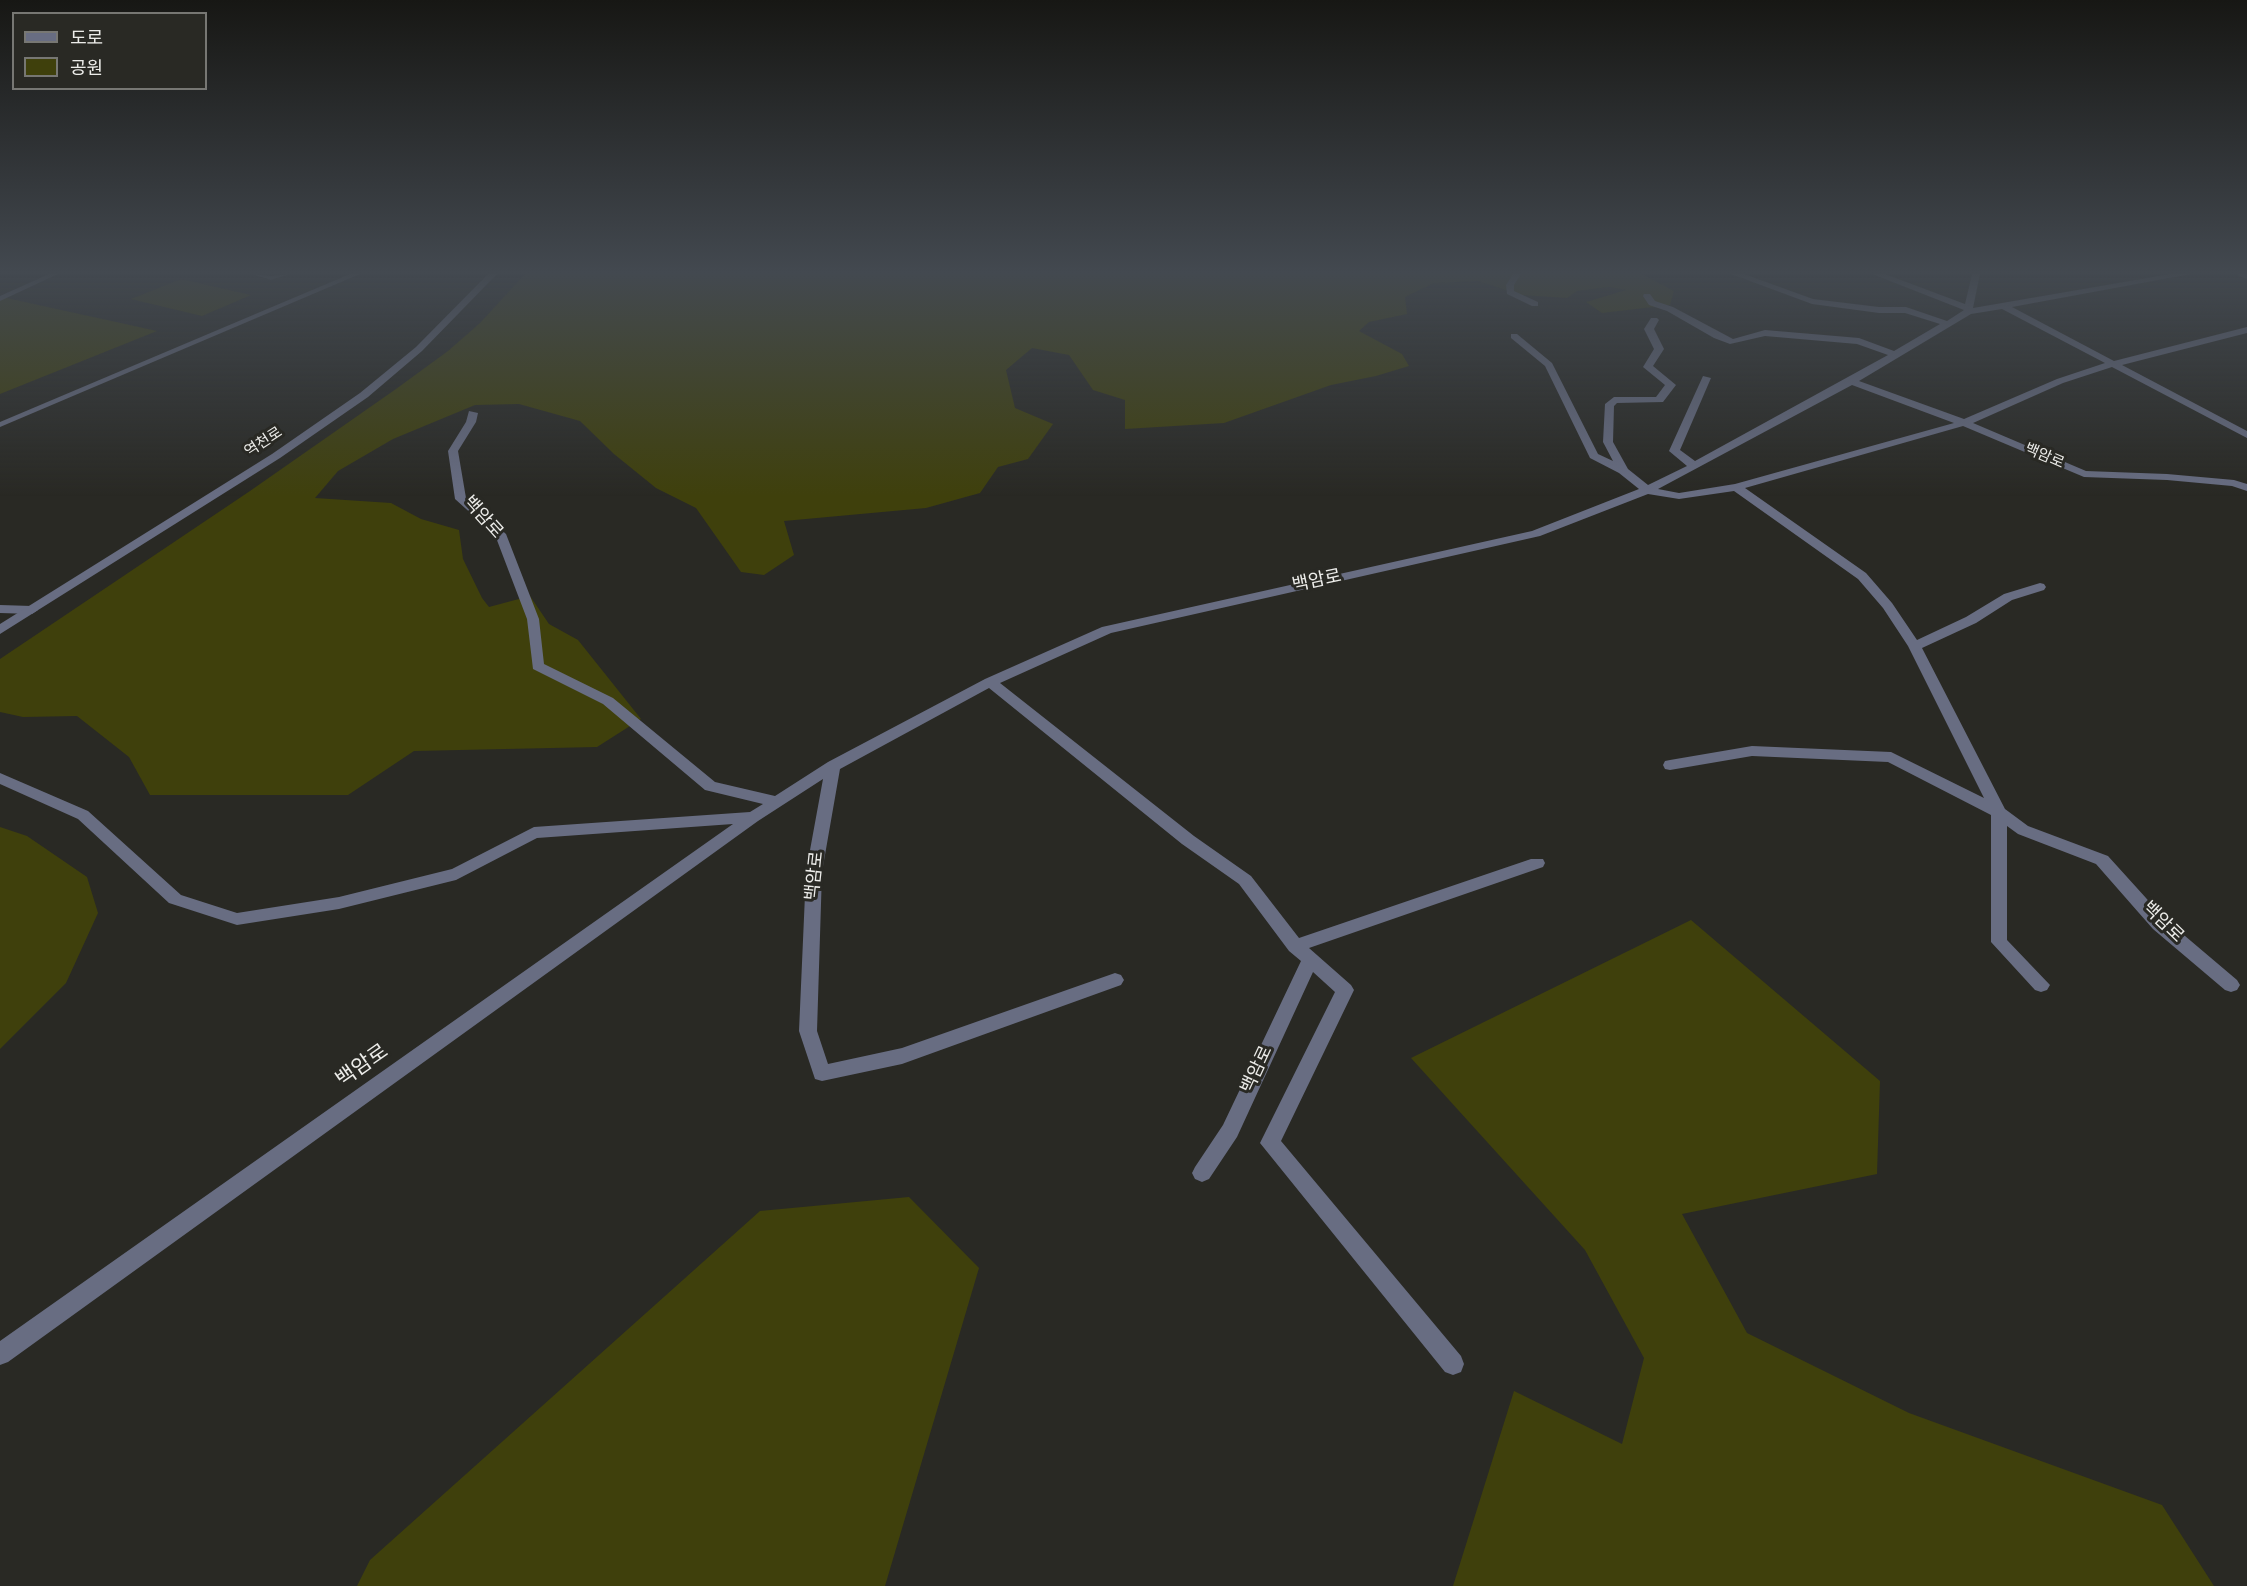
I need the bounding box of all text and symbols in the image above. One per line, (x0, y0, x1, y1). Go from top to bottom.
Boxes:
legend (12, 12, 207, 90)
text: 도로 (70, 26, 103, 51)
text: 공원 (70, 56, 103, 81)
street label: 역천로 (242, 424, 286, 462)
street label: 백암로 (2021, 441, 2067, 473)
street label: 백암로 (457, 492, 507, 544)
street label: 백암로 (1290, 566, 1344, 598)
street label: 백암로 (803, 850, 829, 902)
street label: 백암로 (2137, 898, 2187, 948)
street label: 백암로 (332, 1040, 394, 1094)
street label: 백암로 (1238, 1043, 1278, 1097)

